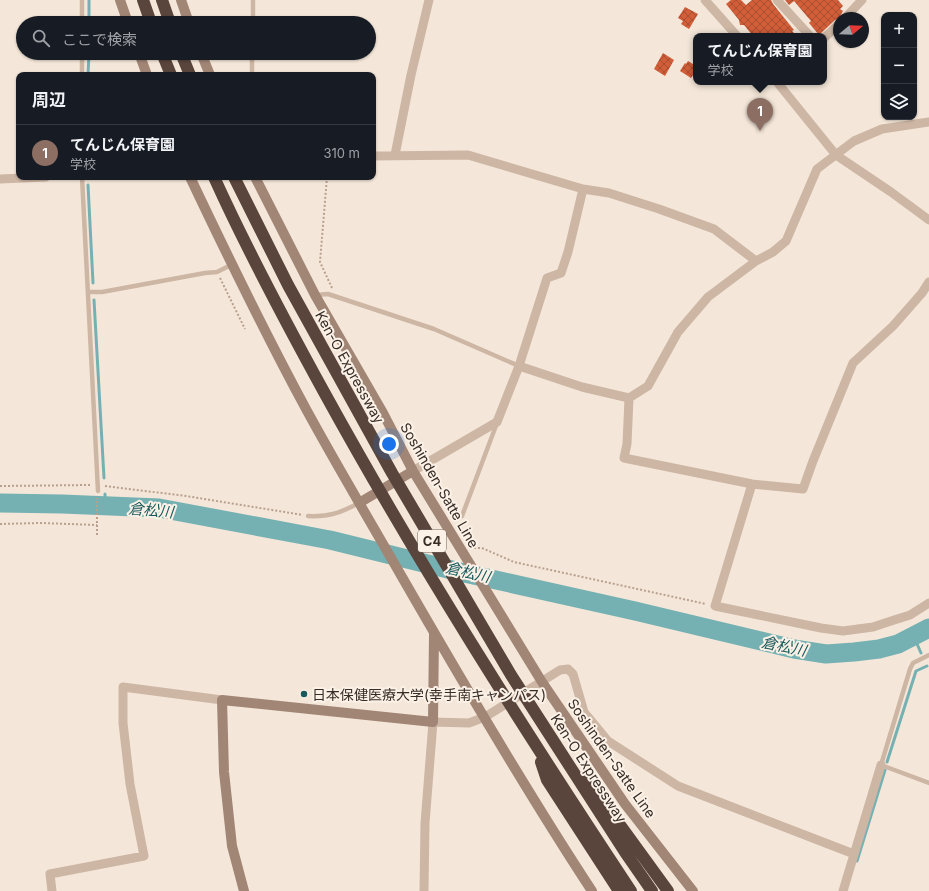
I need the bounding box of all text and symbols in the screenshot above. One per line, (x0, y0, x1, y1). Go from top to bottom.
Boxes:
north arrow (833, 12, 869, 48)
map controls (881, 12, 917, 120)
button: + (881, 12, 917, 48)
search box (16, 16, 376, 60)
icon: search (30, 27, 52, 49)
text: ここで検索 (62, 30, 137, 49)
popup (693, 33, 827, 85)
text: てんじん保育園 (707, 41, 813, 60)
button: − (881, 48, 917, 84)
text: 学校 (707, 62, 734, 78)
button: layers (881, 84, 917, 120)
text: 周辺 (32, 90, 66, 110)
pin: 1 (747, 98, 773, 131)
text: てんじん保育園 (70, 135, 175, 154)
text: 1 (42, 145, 48, 161)
text: 310 m (323, 145, 360, 161)
text: 学校 (70, 156, 96, 172)
street label: Ken-O Expressway (312, 308, 388, 426)
street label: Soshinden-Satte Line (397, 419, 483, 551)
your location (379, 434, 399, 454)
water label: 倉松川 (128, 499, 176, 522)
road number: C4 (418, 530, 446, 552)
water label: 倉松川 (444, 558, 494, 587)
water label: 倉松川 (760, 632, 810, 660)
place label: 日本保健医療大学(幸手南キャンパス) (312, 686, 546, 703)
marker: 日本保健医療大学(幸手南キャンパス) (299, 689, 309, 699)
street label: Soshinden-Satte Line (564, 695, 660, 821)
street label: Ken-O Expressway (548, 711, 630, 826)

